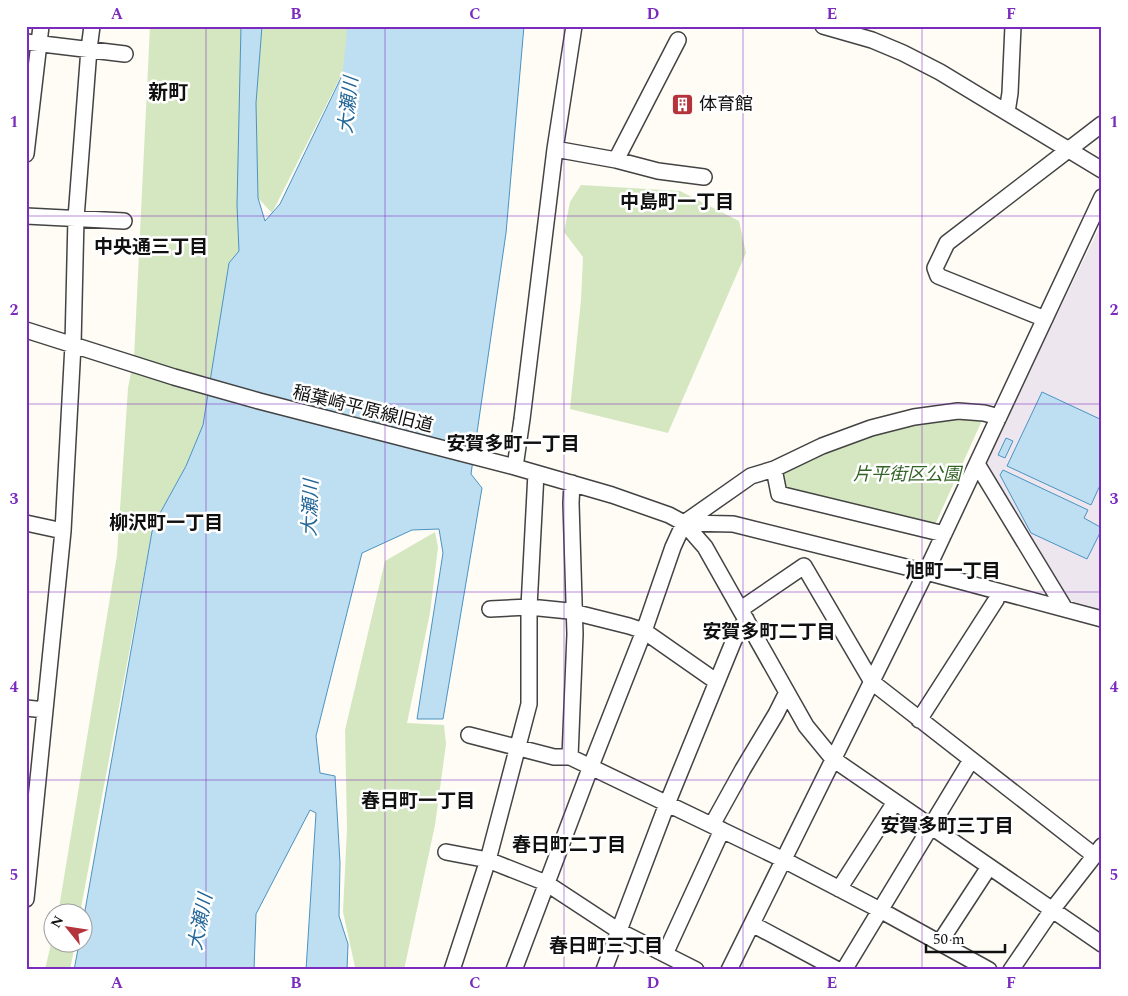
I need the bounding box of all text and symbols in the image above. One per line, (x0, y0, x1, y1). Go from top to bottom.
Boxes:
text: A (111, 2, 124, 26)
text: B (290, 2, 302, 26)
text: C (469, 2, 481, 26)
text: D (647, 2, 660, 26)
text: E (827, 2, 837, 26)
text: F (1006, 2, 1016, 26)
water label: 大瀬川 (332, 73, 367, 135)
district label: 新町 (148, 78, 188, 108)
place label: 体育館 (699, 91, 753, 118)
building icon: 体育館 (671, 92, 695, 116)
text: 1 (10, 110, 18, 134)
text: 1 (1110, 110, 1118, 134)
district label: 中島町一丁目 (620, 188, 734, 217)
district label: 中央通三丁目 (94, 233, 208, 262)
text: 2 (10, 298, 19, 322)
text: 2 (1110, 298, 1119, 322)
street label: 稲葉崎平原線旧道 (290, 378, 436, 440)
district label: 安賀多町一丁目 (446, 430, 580, 459)
park label: 片平街区公園 (853, 461, 964, 488)
water label: 大瀬川 (296, 477, 327, 537)
text: 3 (10, 487, 19, 511)
text: 3 (1110, 487, 1119, 511)
district label: 柳沢町一丁目 (109, 509, 223, 538)
district label: 旭町一丁目 (905, 557, 1001, 586)
district label: 安賀多町二丁目 (702, 618, 836, 647)
text: 4 (10, 675, 19, 699)
text: 4 (1110, 675, 1119, 699)
district label: 春日町一丁目 (361, 787, 475, 816)
district label: 安賀多町三丁目 (880, 812, 1014, 841)
district label: 春日町二丁目 (512, 831, 626, 860)
text: 5 (10, 863, 18, 887)
text: 5 (1110, 863, 1118, 887)
water label: 大瀬川 (181, 889, 221, 953)
north arrow (42, 904, 92, 954)
text: N (45, 912, 69, 932)
scale bar (926, 921, 1004, 953)
text: 50 m (933, 928, 965, 951)
district label: 春日町三丁目 (549, 932, 663, 961)
text: A (111, 971, 124, 995)
text: B (290, 971, 302, 995)
text: C (469, 971, 481, 995)
text: D (647, 971, 660, 995)
text: E (827, 971, 837, 995)
text: F (1006, 971, 1016, 995)

